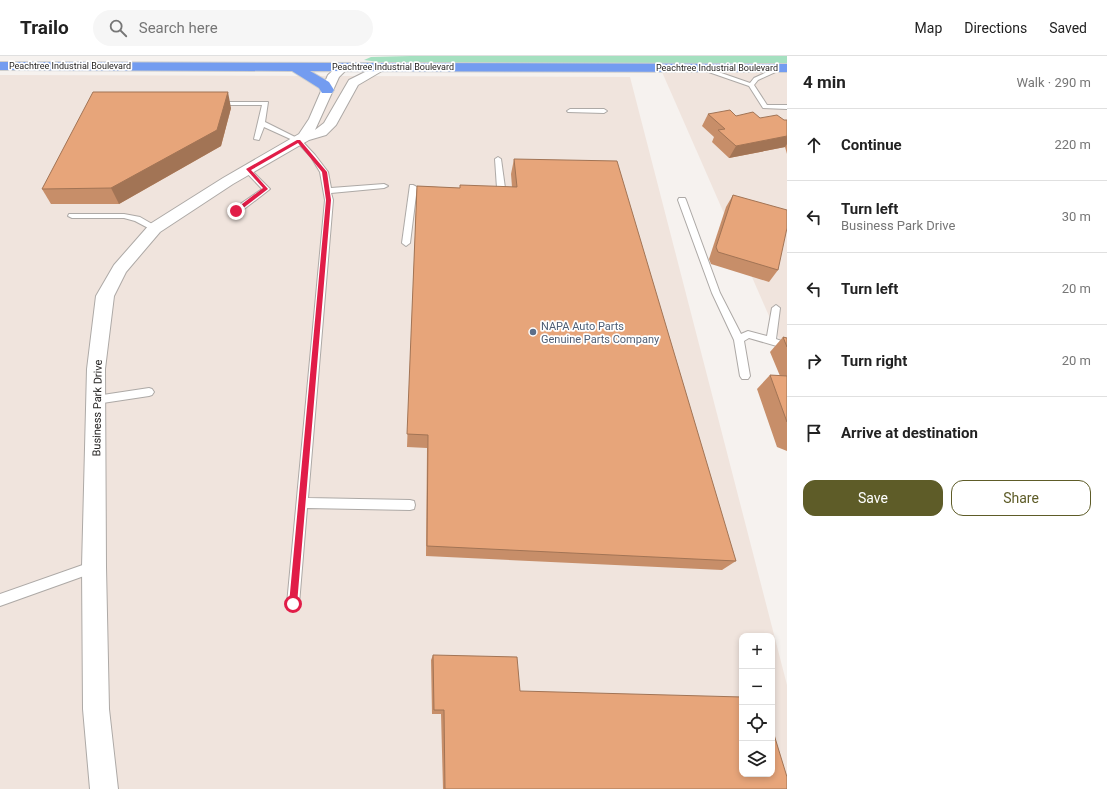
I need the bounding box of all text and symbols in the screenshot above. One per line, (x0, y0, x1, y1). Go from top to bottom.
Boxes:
search box (93, 10, 373, 46)
text: Trailo (20, 16, 69, 39)
icon: search (107, 17, 129, 39)
text: Search here (139, 19, 218, 37)
text: Map (915, 20, 942, 36)
text: Directions (964, 20, 1027, 36)
text: Saved (1049, 20, 1087, 36)
street label: Peachtree Industrial Boulevard (9, 61, 131, 71)
street label: Peachtree Industrial Boulevard (332, 62, 454, 72)
street label: Peachtree Industrial Boulevard (656, 63, 778, 73)
text: 4 min (803, 72, 846, 92)
text: Walk · 290 m (1016, 75, 1091, 90)
icon: ahead (803, 134, 825, 156)
text: Continue (841, 136, 902, 154)
text: 220 m (1054, 137, 1091, 152)
text: Turn left (841, 200, 898, 218)
route end (227, 202, 245, 220)
icon: left (803, 206, 825, 228)
text: 30 m (1062, 209, 1091, 224)
text: Business Park Drive (841, 218, 955, 233)
icon: left (803, 278, 825, 300)
text: Turn left (841, 280, 898, 298)
text: 20 m (1062, 281, 1091, 296)
place label: NAPA Auto Parts Genuine Parts Company (541, 320, 660, 346)
marker: NAPA Auto Parts Genuine Parts Company (528, 327, 538, 337)
icon: right (803, 350, 825, 372)
text: Turn right (841, 352, 907, 370)
text: 20 m (1062, 353, 1091, 368)
street label: Business Park Drive (90, 359, 105, 457)
icon: arrive (803, 422, 825, 444)
text: Arrive at destination (841, 424, 978, 442)
button: Save (803, 480, 943, 516)
button: Share (951, 480, 1091, 516)
route start (284, 595, 302, 613)
map controls (739, 633, 775, 777)
button: + (739, 633, 775, 669)
button: − (739, 669, 775, 705)
button: locate (739, 705, 775, 741)
button: layers (739, 741, 775, 777)

